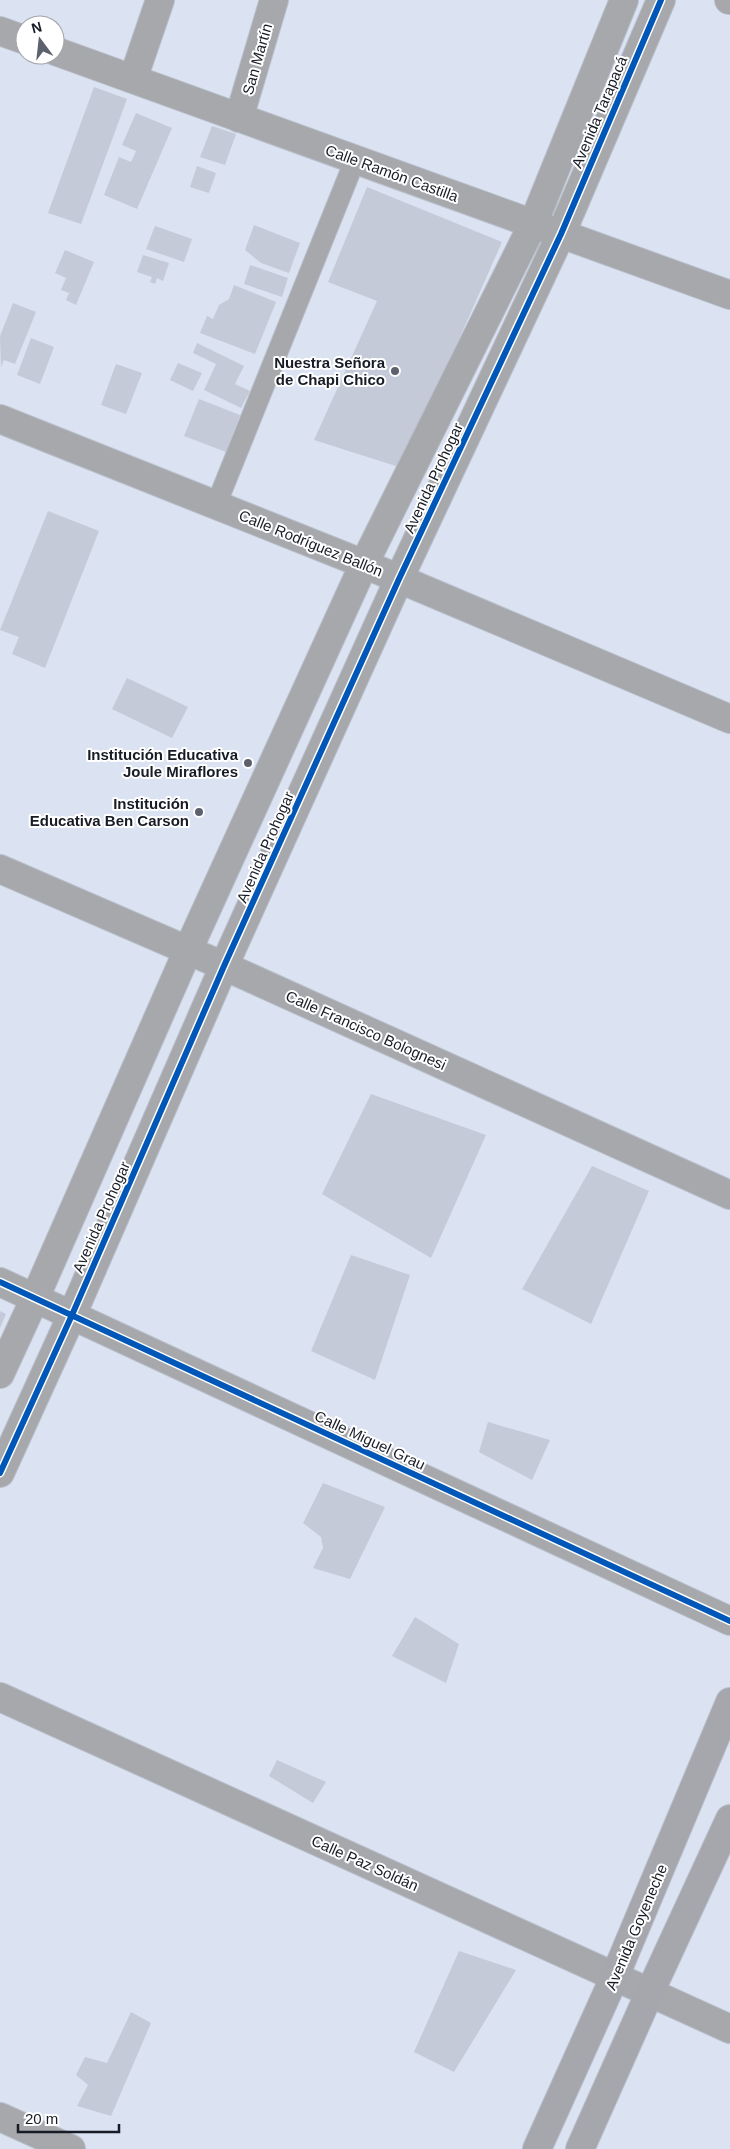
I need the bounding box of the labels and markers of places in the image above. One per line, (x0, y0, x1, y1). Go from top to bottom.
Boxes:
place label: Nuestra Señora de Chapi Chico (274, 354, 386, 388)
marker: Nuestra Señora de Chapi Chico (389, 365, 401, 377)
place label: Institución Educativa Joule Miraflores (87, 746, 239, 780)
marker: Institución Educativa Joule Miraflores (242, 757, 254, 769)
place label: Institución Educativa Ben Carson (30, 795, 189, 829)
marker: Institución Educativa Ben Carson (193, 806, 205, 818)

